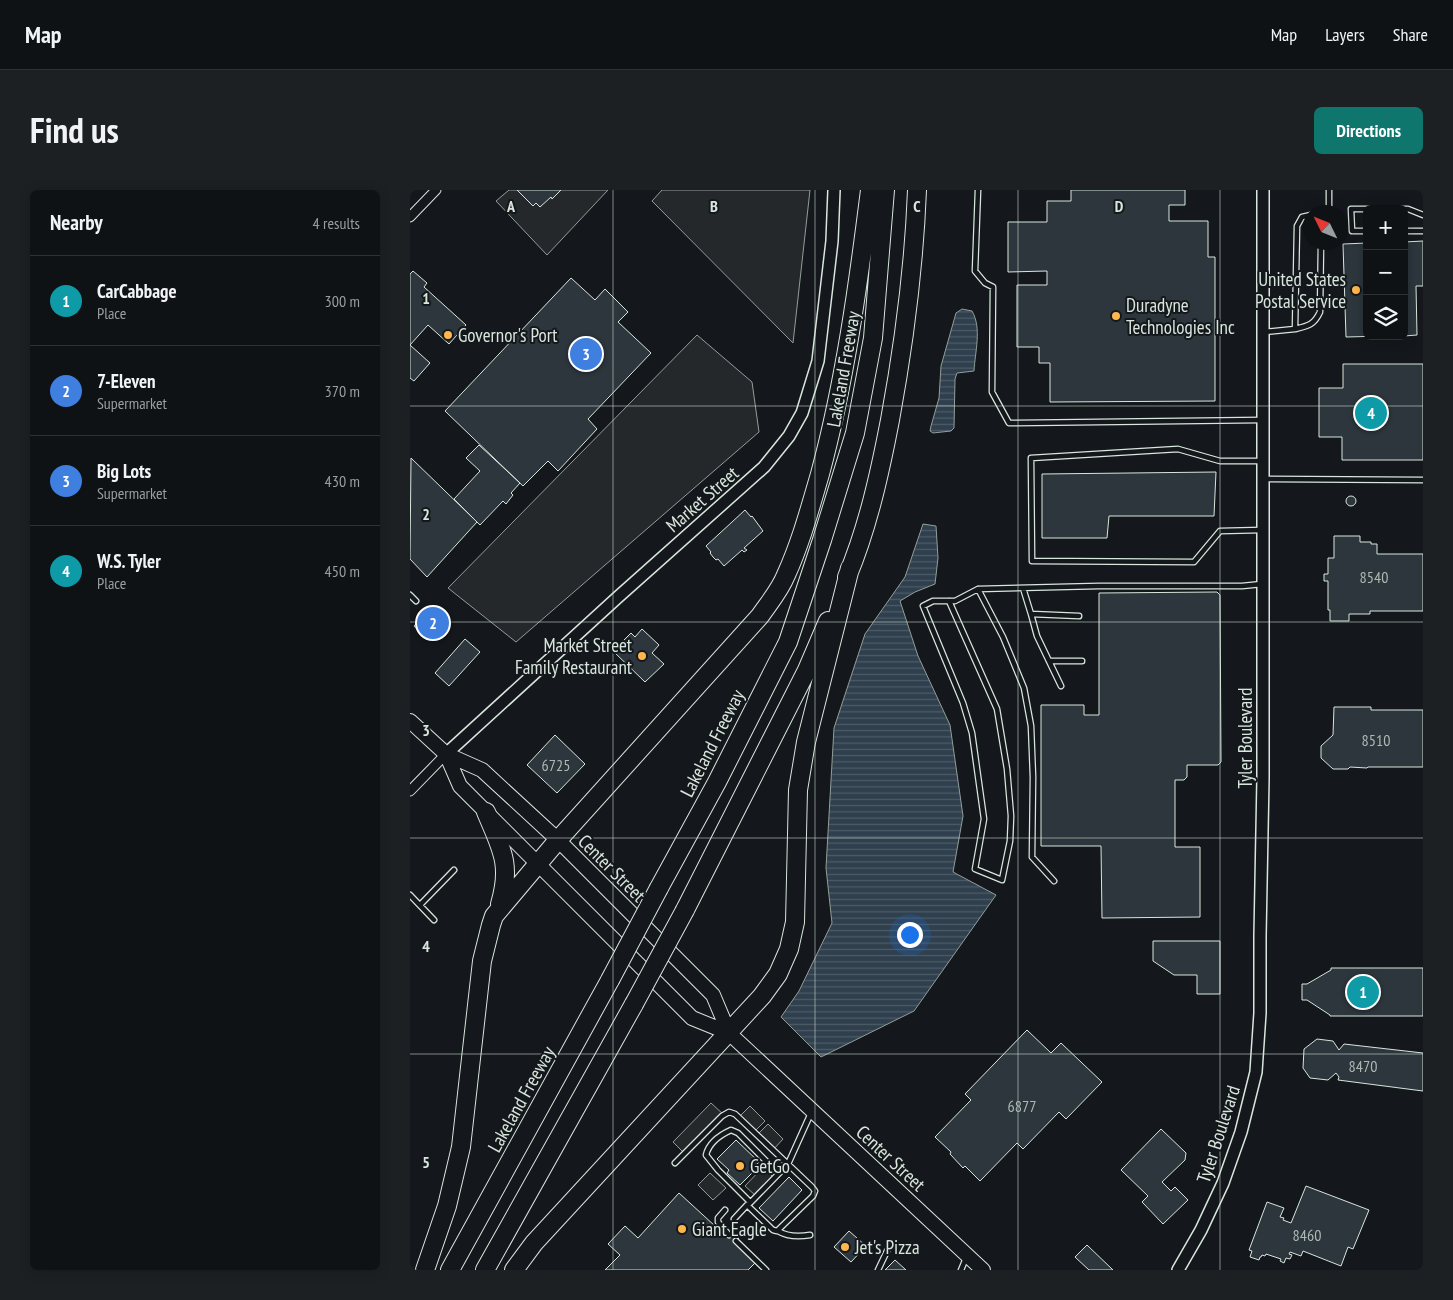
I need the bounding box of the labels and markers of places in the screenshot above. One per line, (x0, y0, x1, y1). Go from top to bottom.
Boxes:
place label: United States Postal Service (1255, 267, 1346, 313)
marker: United States Postal Service (1350, 284, 1362, 296)
place label: Duradyne Technologies Inc (1126, 293, 1235, 339)
marker: Duradyne Technologies Inc (1110, 310, 1122, 322)
place label: Governor's Port (458, 323, 558, 347)
marker: Governor's Port (442, 329, 454, 341)
pin: 3 (570, 335, 602, 373)
pin: 4 (1355, 394, 1387, 432)
pin: 2 (417, 604, 449, 642)
place label: Market Street Family Restaurant (515, 633, 633, 679)
marker: Market Street Family Restaurant (636, 650, 648, 662)
pin: 1 (1347, 973, 1379, 1011)
place label: GetGo (750, 1154, 790, 1178)
marker: GetGo (734, 1160, 746, 1172)
place label: Giant Eagle (692, 1217, 767, 1241)
marker: Giant Eagle (676, 1223, 688, 1235)
place label: Jet's Pizza (854, 1235, 920, 1259)
marker: Jet's Pizza (839, 1241, 851, 1253)

